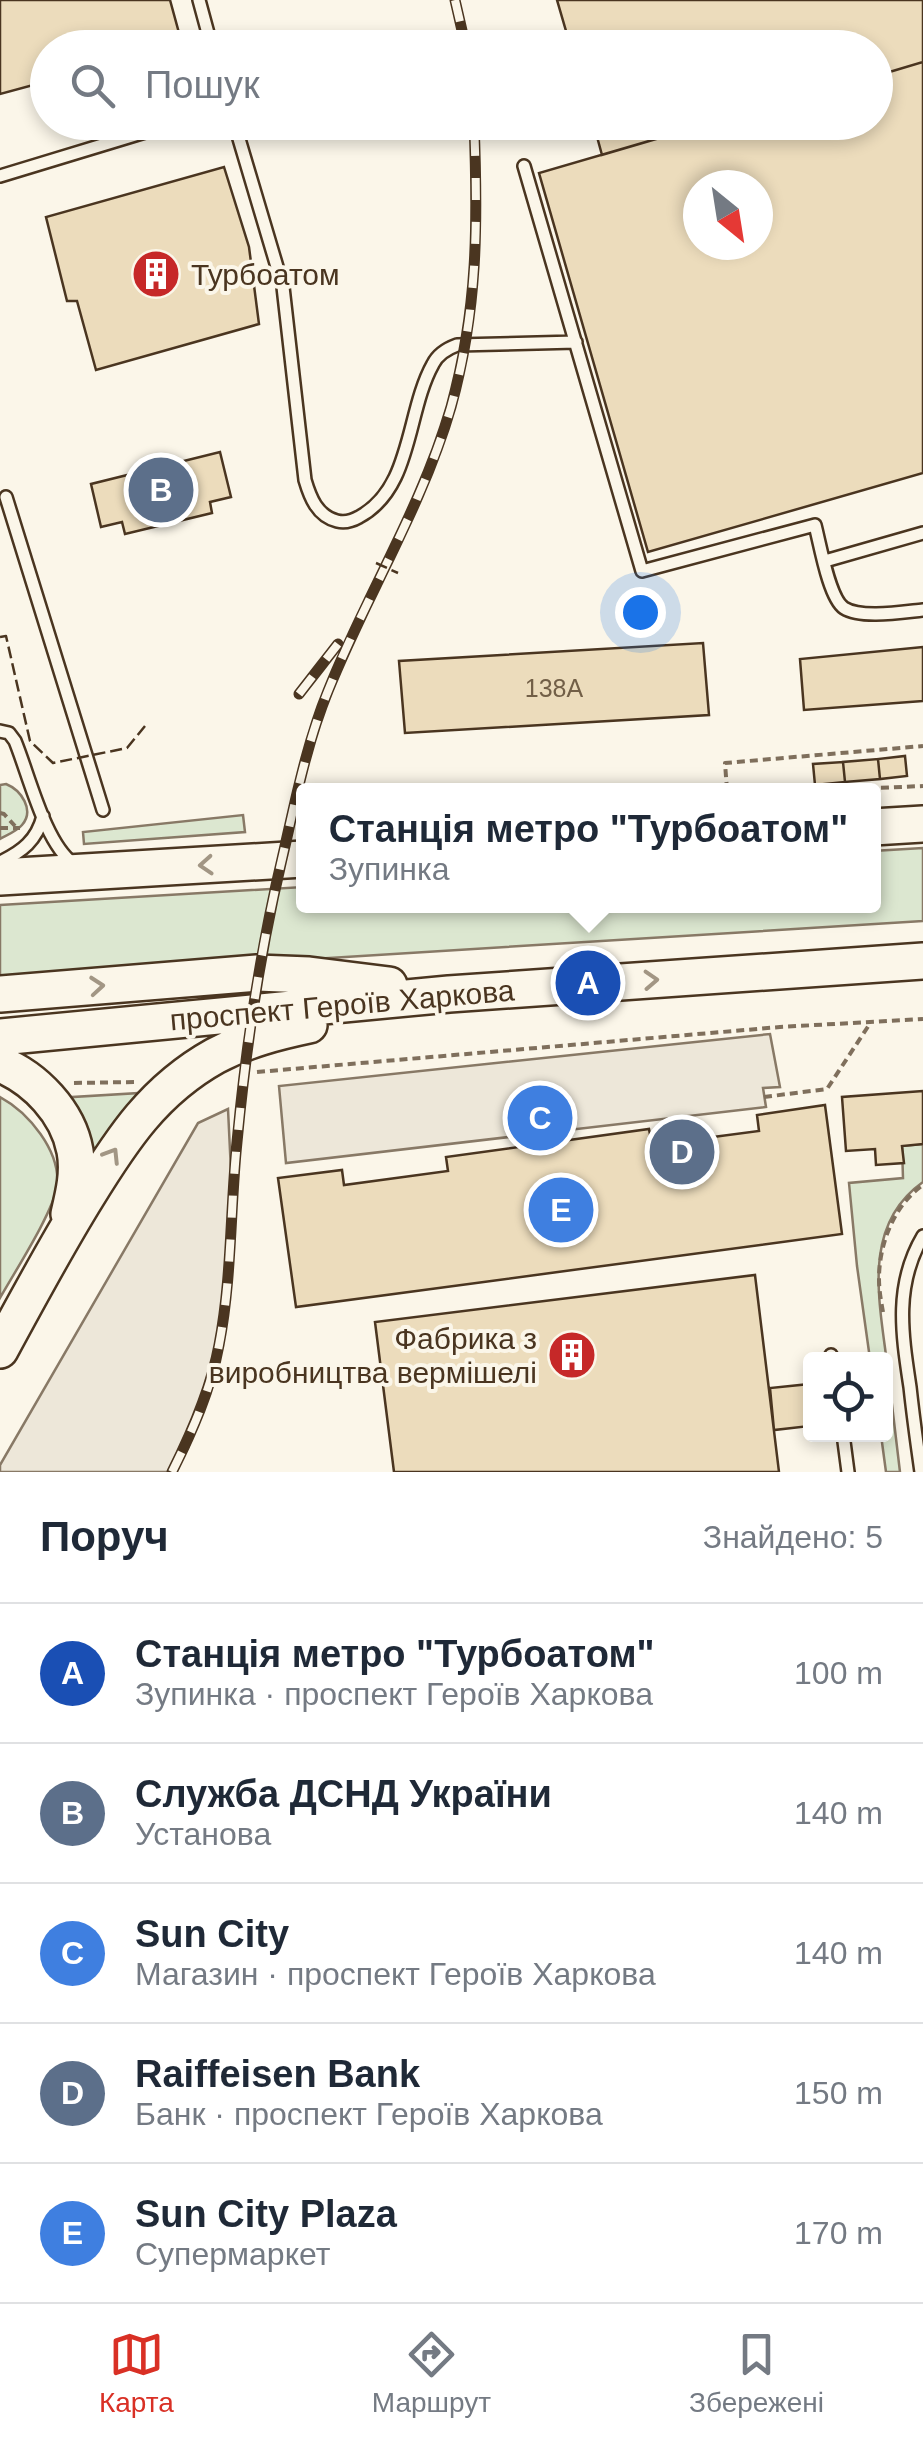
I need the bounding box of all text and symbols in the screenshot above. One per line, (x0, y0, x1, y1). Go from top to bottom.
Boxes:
search box (30, 30, 893, 140)
icon: search (65, 58, 120, 113)
text: Пошук (145, 64, 260, 106)
north arrow (683, 170, 773, 260)
building icon: Турбоатом (130, 248, 182, 300)
place label: Турбоатом (191, 258, 340, 291)
pin: B (128, 452, 194, 528)
your location (615, 587, 666, 638)
house number: 138А (525, 674, 584, 702)
popup (296, 783, 881, 913)
text: Станція метро "Турбоатом" (329, 808, 848, 850)
text: Зупинка (329, 851, 449, 887)
one-way arrow (197, 854, 213, 875)
pin: A (556, 946, 620, 1020)
one-way arrow (644, 970, 660, 991)
street label: проспект Героїв Харкова (168, 973, 516, 1037)
one-way arrow (90, 975, 106, 997)
pin: C (508, 1080, 572, 1156)
pin: D (650, 1114, 714, 1190)
one-way arrow (100, 1148, 119, 1166)
pin: E (528, 1172, 594, 1248)
place label: Фабрика з виробництва вермішелі (209, 1322, 537, 1389)
building icon: Фабрика з виробництва вермішелі (546, 1329, 598, 1381)
map controls (803, 1352, 893, 1442)
button: locate (803, 1352, 893, 1442)
text: Поруч (40, 1513, 169, 1560)
text: Знайдено: 5 (703, 1519, 883, 1555)
text: Станція метро "Турбоатом" (135, 1633, 655, 1675)
text: A (61, 1655, 84, 1691)
text: 100 m (794, 1655, 883, 1691)
text: Зупинка · проспект Героїв Харкова (135, 1676, 653, 1712)
text: Служба ДСНД України (135, 1773, 552, 1815)
text: B (61, 1795, 84, 1831)
text: 140 m (794, 1795, 883, 1831)
text: Установа (135, 1816, 271, 1852)
text: Sun City (135, 1913, 289, 1955)
text: C (61, 1935, 84, 1971)
text: 140 m (794, 1935, 883, 1971)
text: Магазин · проспект Героїв Харкова (135, 1956, 656, 1992)
text: Raiffeisen Bank (135, 2053, 420, 2095)
text: D (61, 2075, 84, 2111)
text: 150 m (794, 2075, 883, 2111)
text: Банк · проспект Героїв Харкова (135, 2096, 603, 2132)
text: Sun City Plaza (135, 2193, 397, 2235)
text: E (62, 2215, 83, 2251)
text: 170 m (794, 2215, 883, 2251)
text: Супермаркет (135, 2236, 330, 2272)
tab: Карта (99, 2327, 174, 2419)
tab: Маршрут (372, 2327, 491, 2419)
tab: Збережені (689, 2327, 824, 2419)

